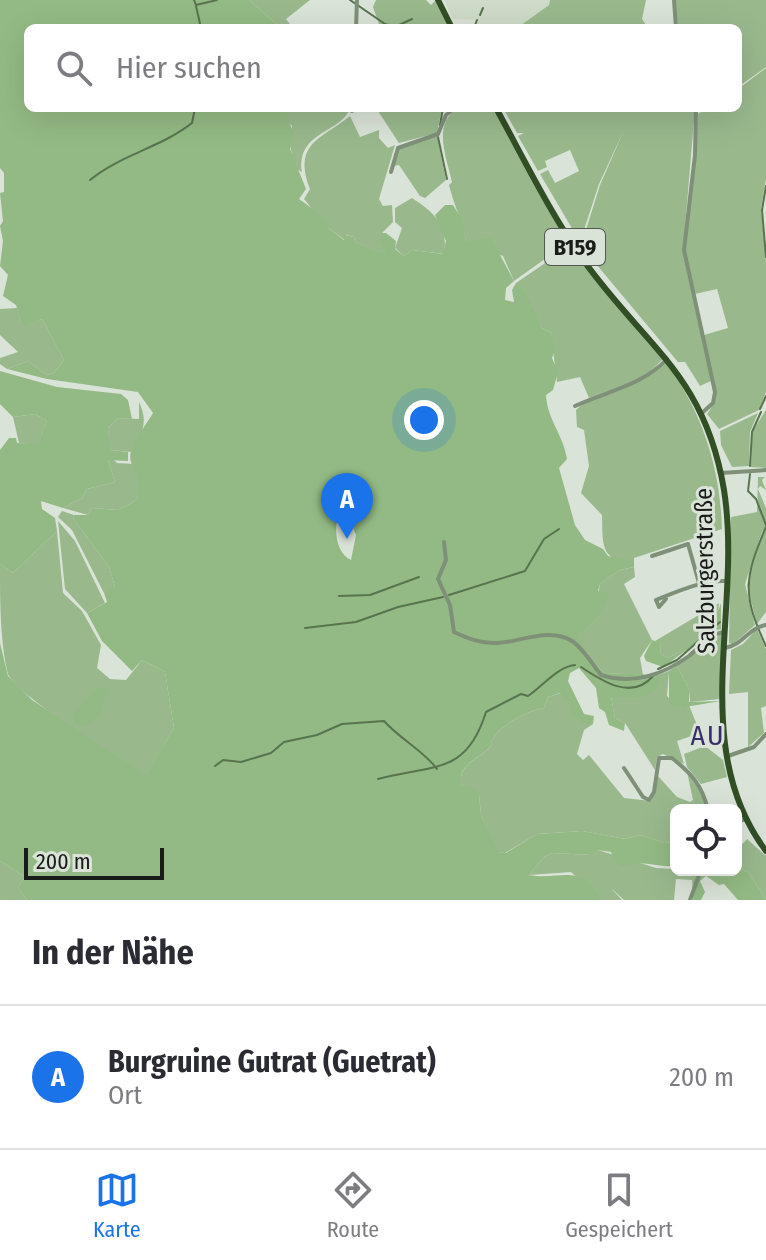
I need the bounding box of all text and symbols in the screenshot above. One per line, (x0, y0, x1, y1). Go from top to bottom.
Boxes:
search box (24, 24, 742, 112)
icon: search (52, 46, 96, 90)
text: Hier suchen (116, 50, 262, 86)
road number: B159 (545, 229, 605, 265)
your location (404, 400, 444, 440)
pin: A (321, 473, 373, 539)
street label: Salzburgerstraße (690, 488, 720, 654)
district label: AU (691, 719, 725, 752)
map controls (670, 804, 742, 876)
button: locate (670, 804, 742, 876)
scale bar (24, 844, 164, 880)
text: 200 m (36, 848, 91, 875)
text: In der Nähe (32, 932, 194, 973)
text: Burgruine Gutrat (Guetrat) (108, 1044, 436, 1080)
text: A (51, 1062, 65, 1093)
text: 200 m (669, 1062, 734, 1093)
text: Ort (108, 1080, 142, 1111)
tab: Karte (93, 1168, 141, 1243)
tab: Route (327, 1168, 379, 1243)
tab: Gespeichert (565, 1168, 673, 1243)

